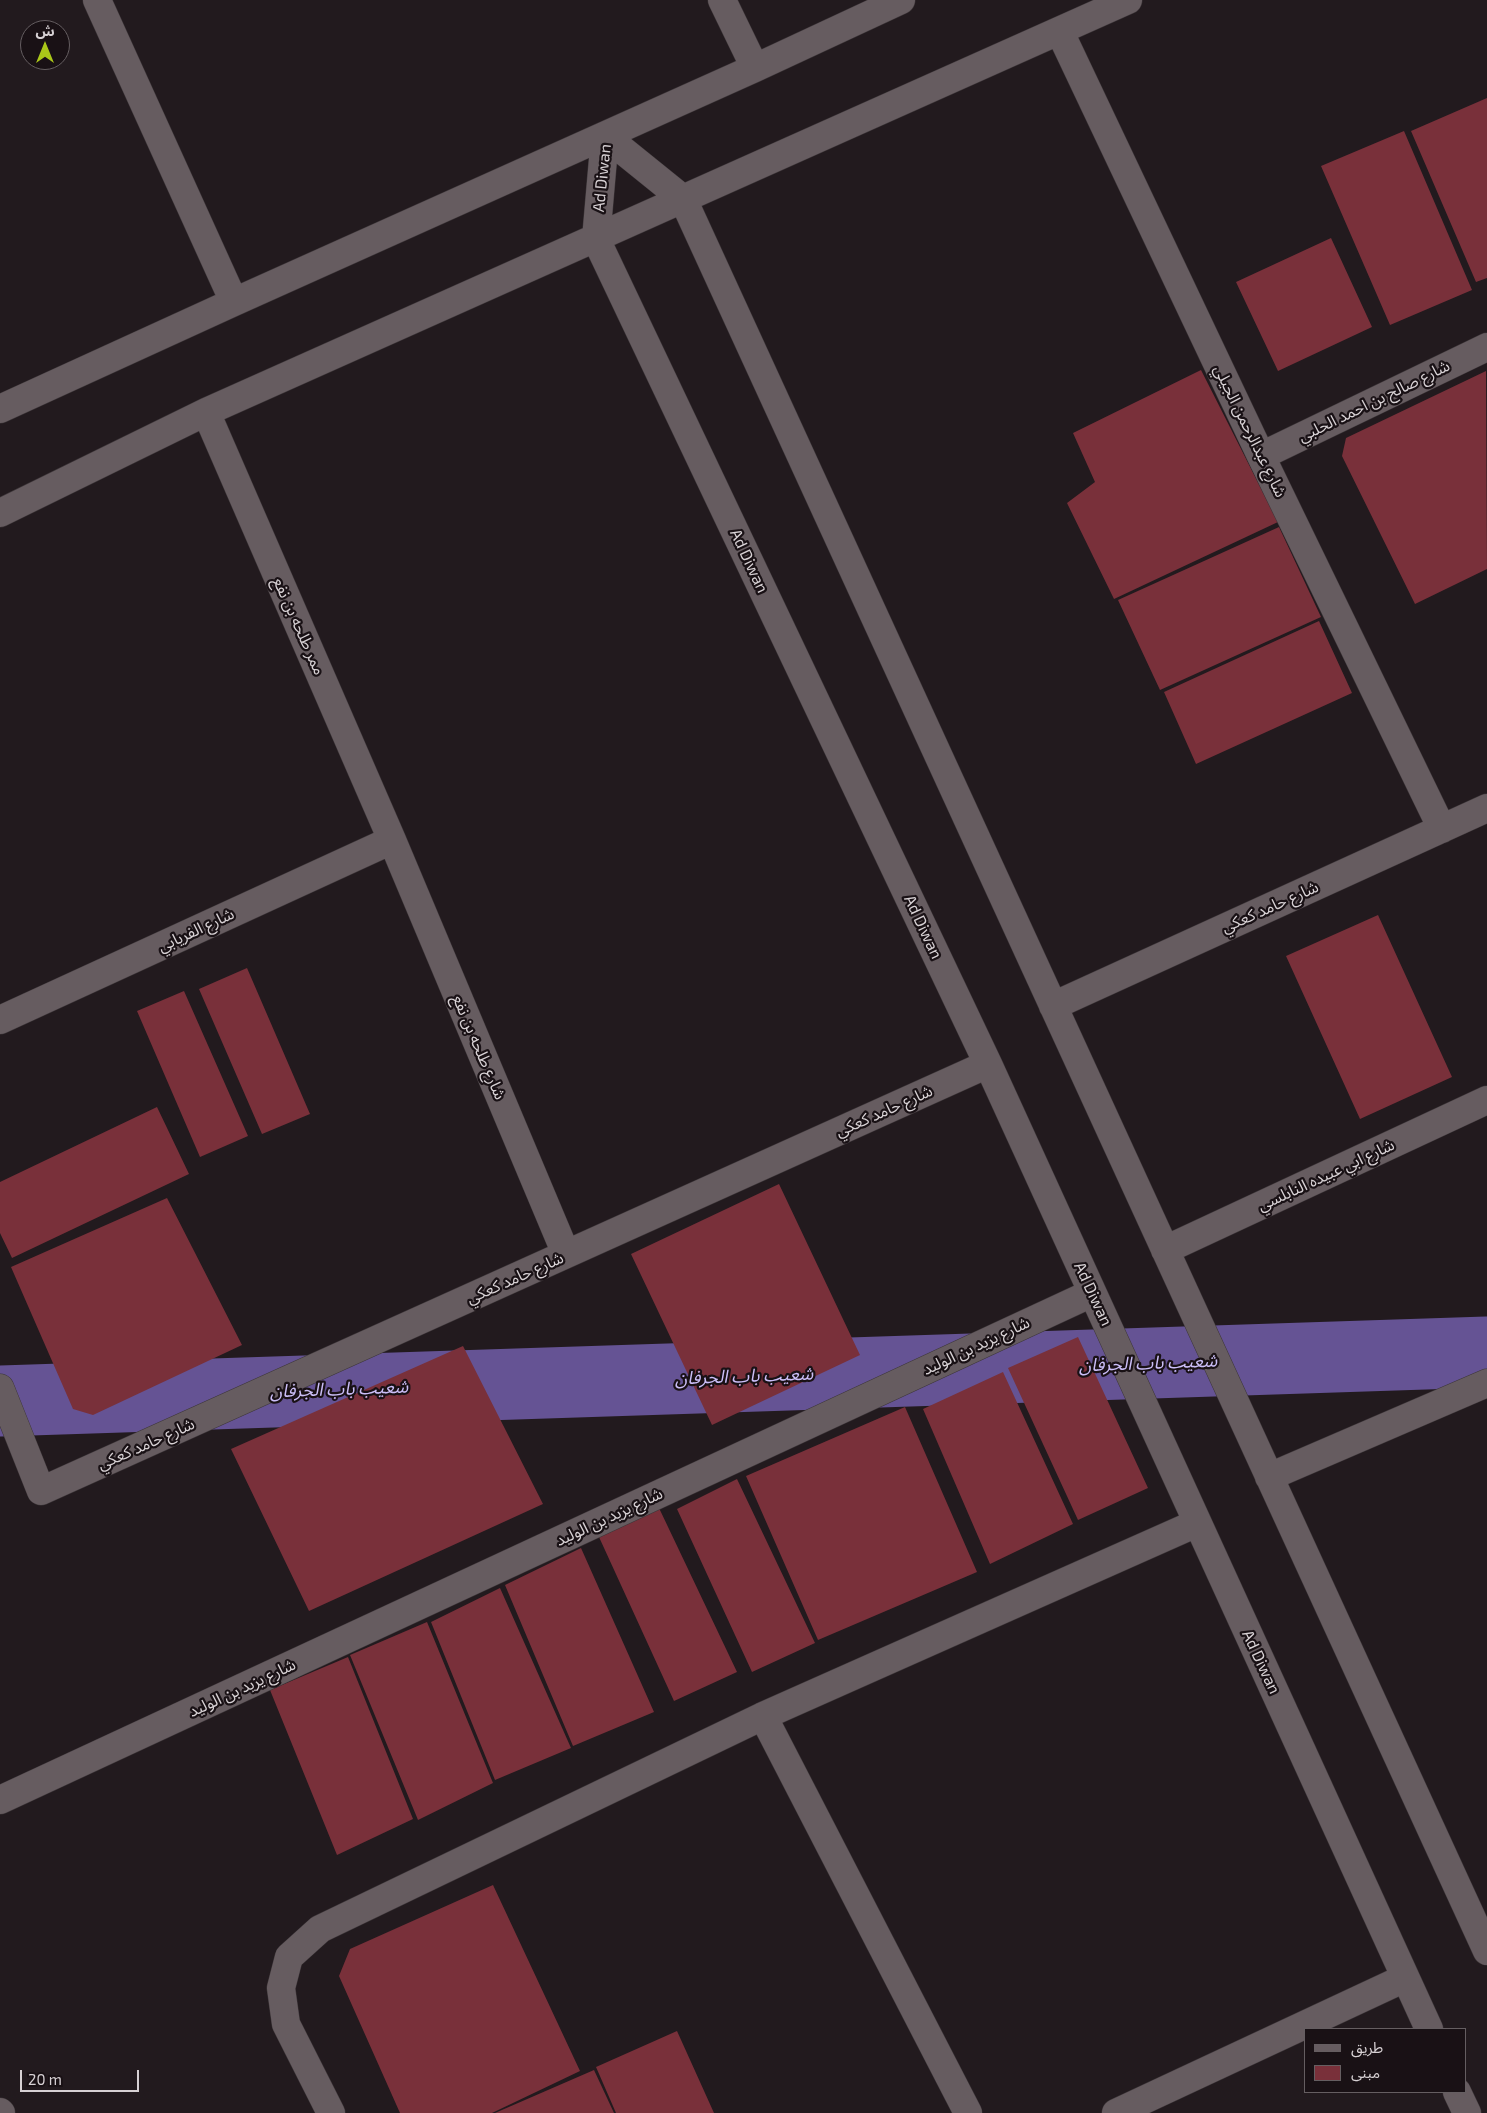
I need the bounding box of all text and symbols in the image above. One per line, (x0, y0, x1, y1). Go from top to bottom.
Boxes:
north arrow (20, 20, 70, 70)
text: ش (35, 22, 55, 39)
street label: Ad Diwan (589, 143, 615, 213)
street label: شارع صالح بن احمد الحلبي (1295, 356, 1453, 446)
street label: شارع عبدالرحمن الجيلي (1210, 362, 1290, 500)
street label: Ad Diwan (726, 526, 772, 596)
street label: ممر طلحه بن نفع (269, 574, 329, 678)
street label: شارع حامد كعكي (1219, 877, 1321, 937)
street label: Ad Diwan (900, 892, 946, 962)
street label: شارع الفريابي (155, 904, 237, 956)
street label: شارع طلحه بن نفع (448, 992, 510, 1102)
street label: شارع حامد كعكي (833, 1081, 935, 1141)
street label: شارع ابي عبيده النابلسي (1254, 1135, 1398, 1215)
street label: شارع حامد كعكي (464, 1248, 566, 1308)
street label: Ad Diwan (1070, 1259, 1116, 1329)
street label: شارع يزيد بن الوليد (919, 1313, 1033, 1379)
water label: شعيب باب الجرفان (1078, 1350, 1218, 1376)
water label: شعيب باب الجرفان (674, 1363, 814, 1389)
water label: شعيب باب الجرفان (269, 1376, 409, 1402)
street label: شارع حامد كعكي (95, 1414, 197, 1474)
street label: شارع يزيد بن الوليد (552, 1484, 666, 1550)
street label: Ad Diwan (1238, 1627, 1284, 1697)
street label: شارع يزيد بن الوليد (185, 1655, 299, 1721)
legend (1304, 2028, 1467, 2093)
text: طريق (1351, 2038, 1383, 2056)
scale bar (22, 2060, 141, 2092)
text: مبنى (1351, 2063, 1380, 2081)
text: 20 m (28, 2070, 62, 2088)

